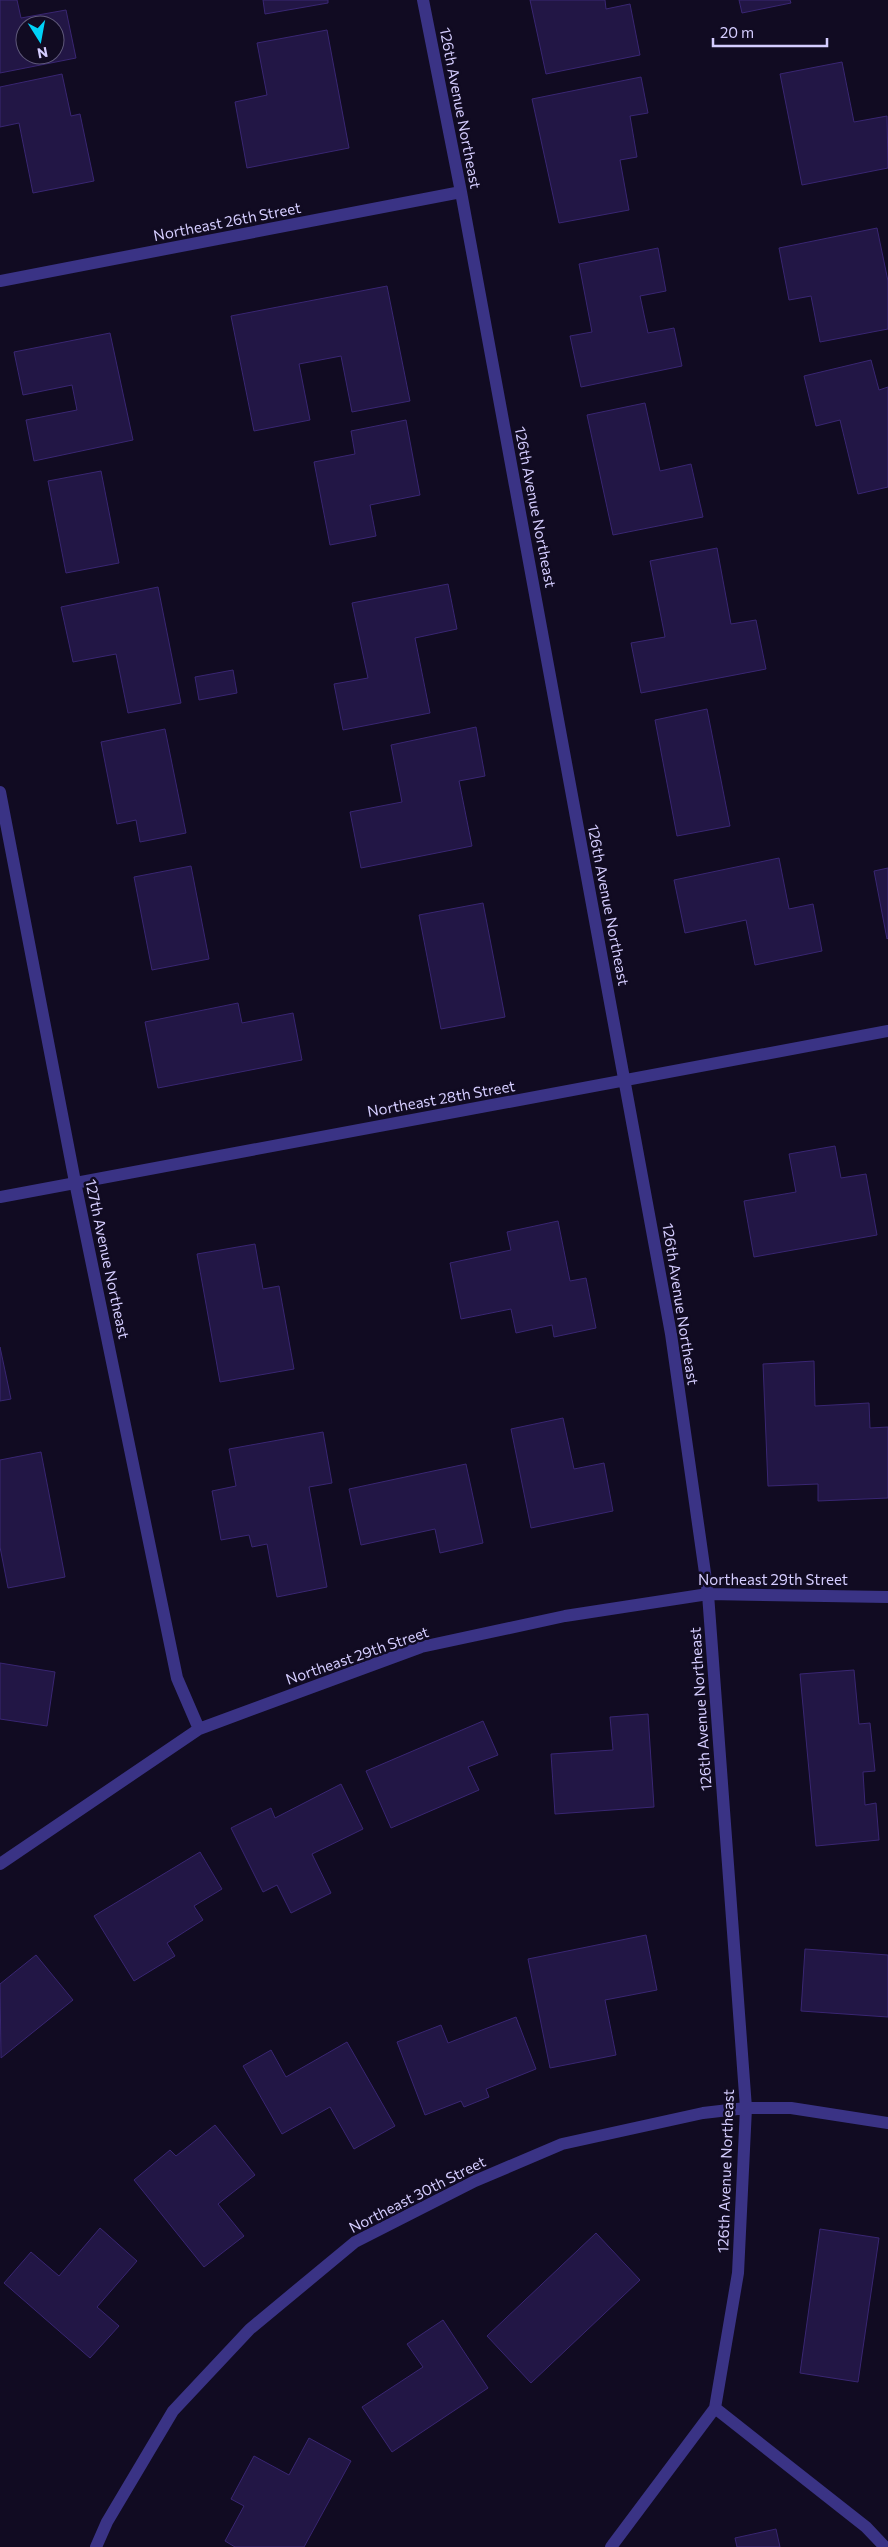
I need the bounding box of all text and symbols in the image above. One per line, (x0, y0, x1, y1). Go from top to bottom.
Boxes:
north arrow (15, 15, 65, 65)
scale bar (713, 15, 827, 47)
text: 20 m (720, 23, 754, 41)
street label: 126th Avenue Northeast (437, 26, 485, 190)
text: N (36, 44, 49, 63)
street label: Northeast 26th Street (152, 198, 302, 244)
street label: 126th Avenue Northeast (512, 425, 560, 589)
street label: 126th Avenue Northeast (585, 823, 633, 987)
street label: Northeast 28th Street (366, 1076, 516, 1120)
street label: 127th Avenue Northeast (82, 1178, 134, 1340)
street label: 126th Avenue Northeast (659, 1222, 703, 1386)
street label: Northeast 29th Street (698, 1570, 848, 1588)
street label: Northeast 29th Street (283, 1622, 431, 1688)
street label: 126th Avenue Northeast (685, 1627, 715, 1791)
street label: 126th Avenue Northeast (713, 2089, 737, 2253)
street label: Northeast 30th Street (346, 2152, 488, 2236)

